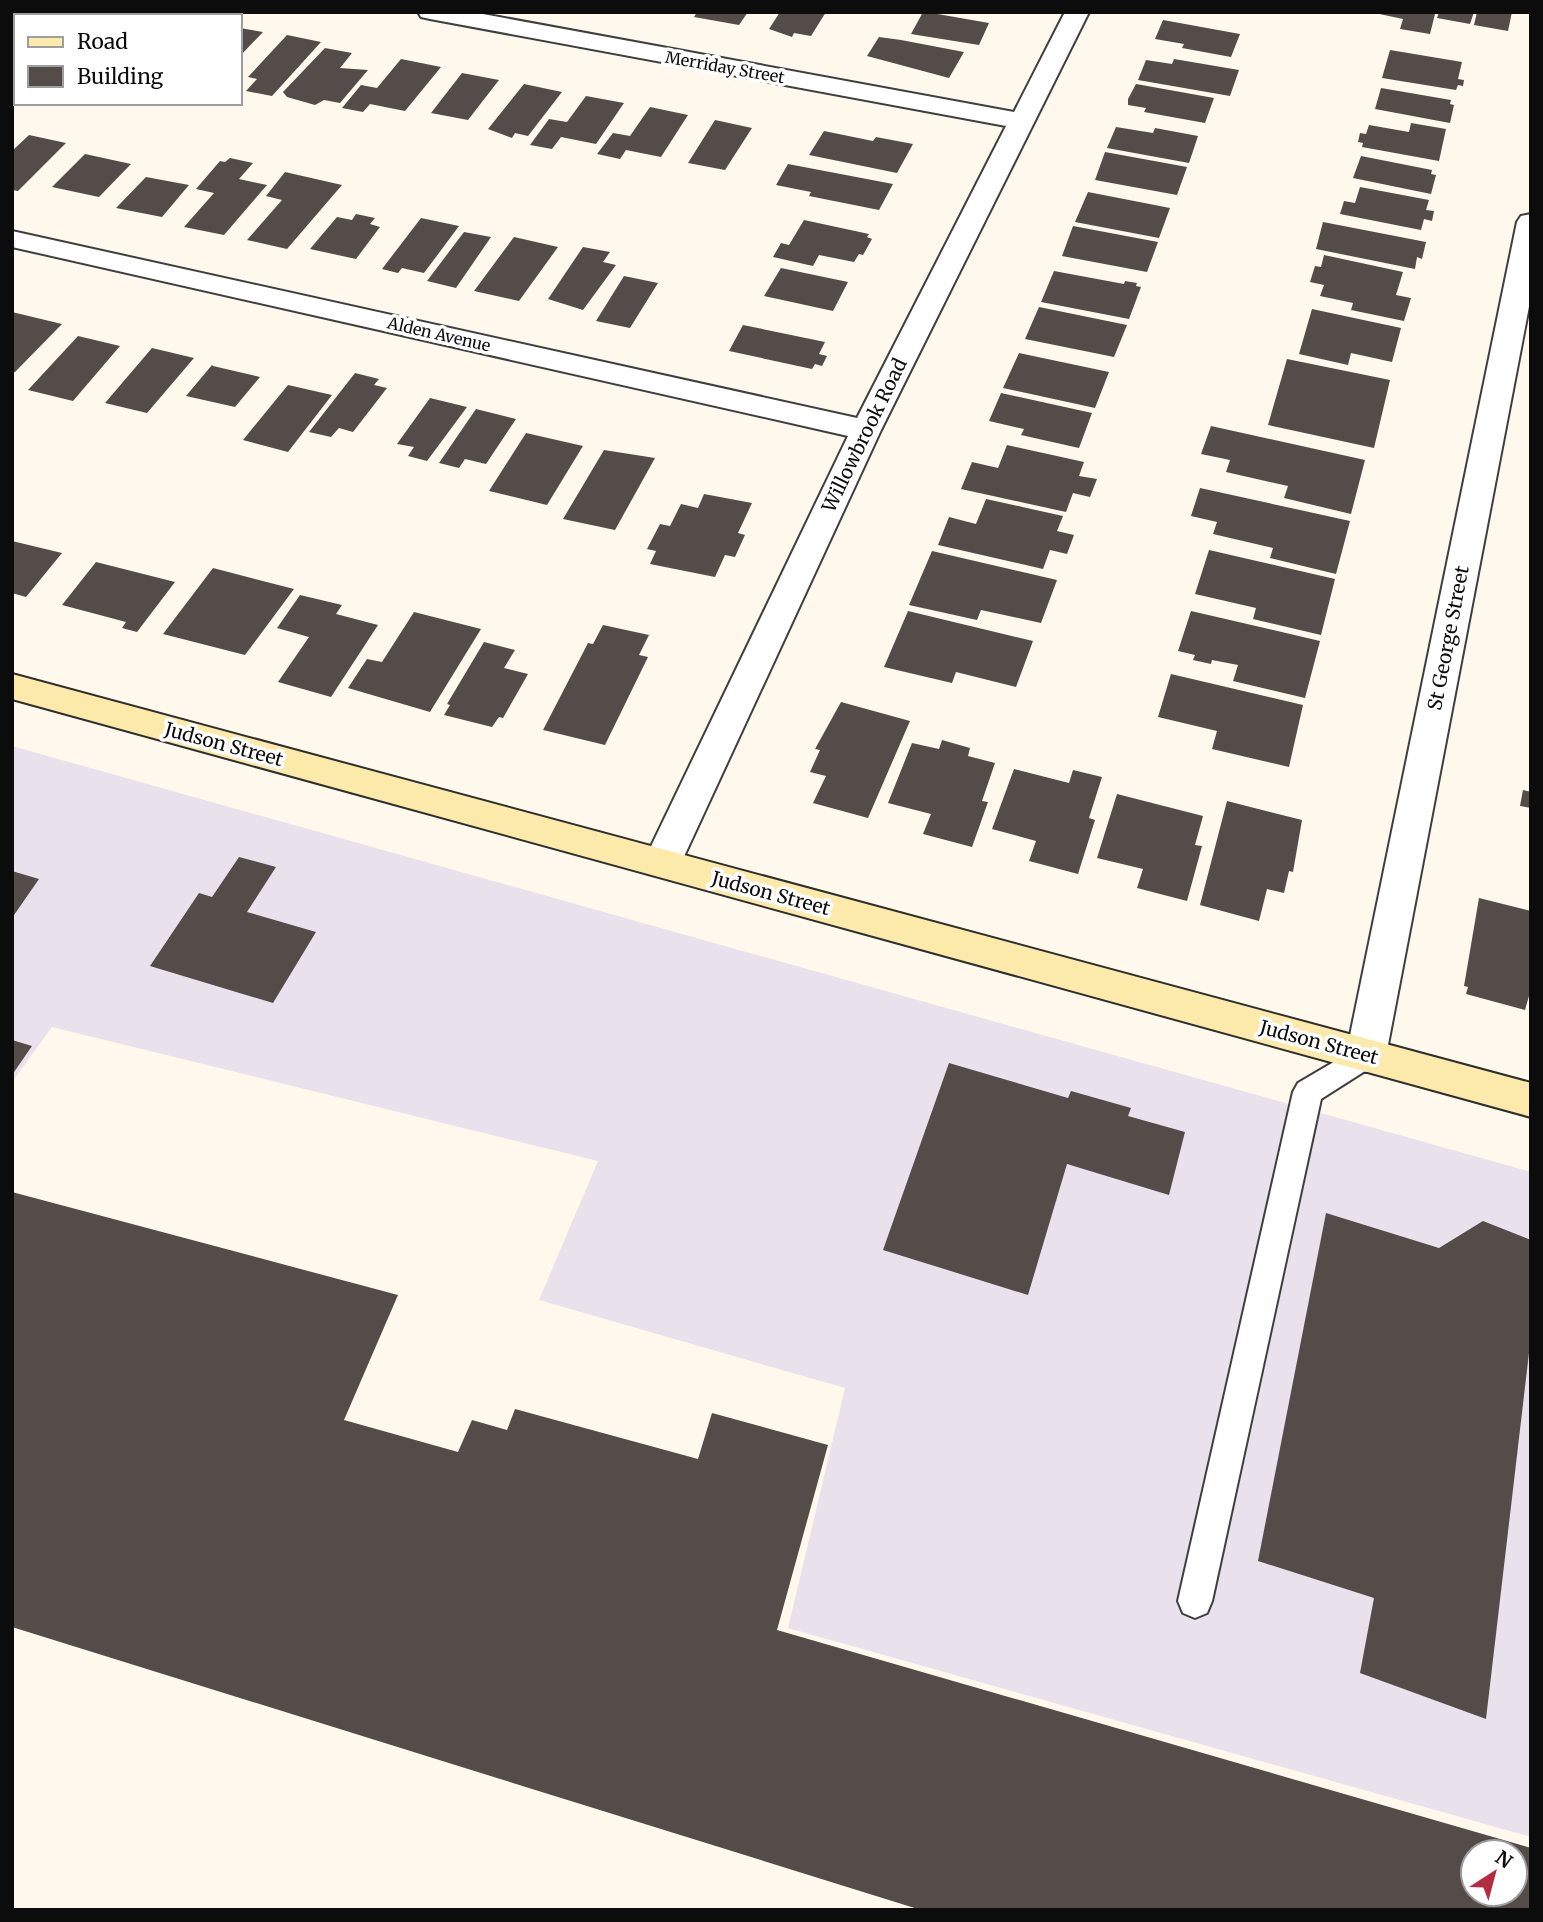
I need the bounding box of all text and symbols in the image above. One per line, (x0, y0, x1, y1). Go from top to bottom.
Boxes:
legend (14, 14, 242, 105)
text: Road (77, 28, 128, 55)
street label: Merriday Street (664, 47, 787, 87)
text: Building (77, 63, 164, 90)
street label: Alden Avenue (385, 312, 492, 356)
street label: Willowbrook Road (816, 354, 912, 517)
street label: St George Street (1422, 563, 1474, 712)
street label: Judson Street (161, 716, 286, 771)
street label: Judson Street (708, 865, 833, 920)
street label: Judson Street (1256, 1014, 1381, 1069)
north arrow (1459, 1838, 1529, 1908)
text: N (1491, 1845, 1517, 1873)

